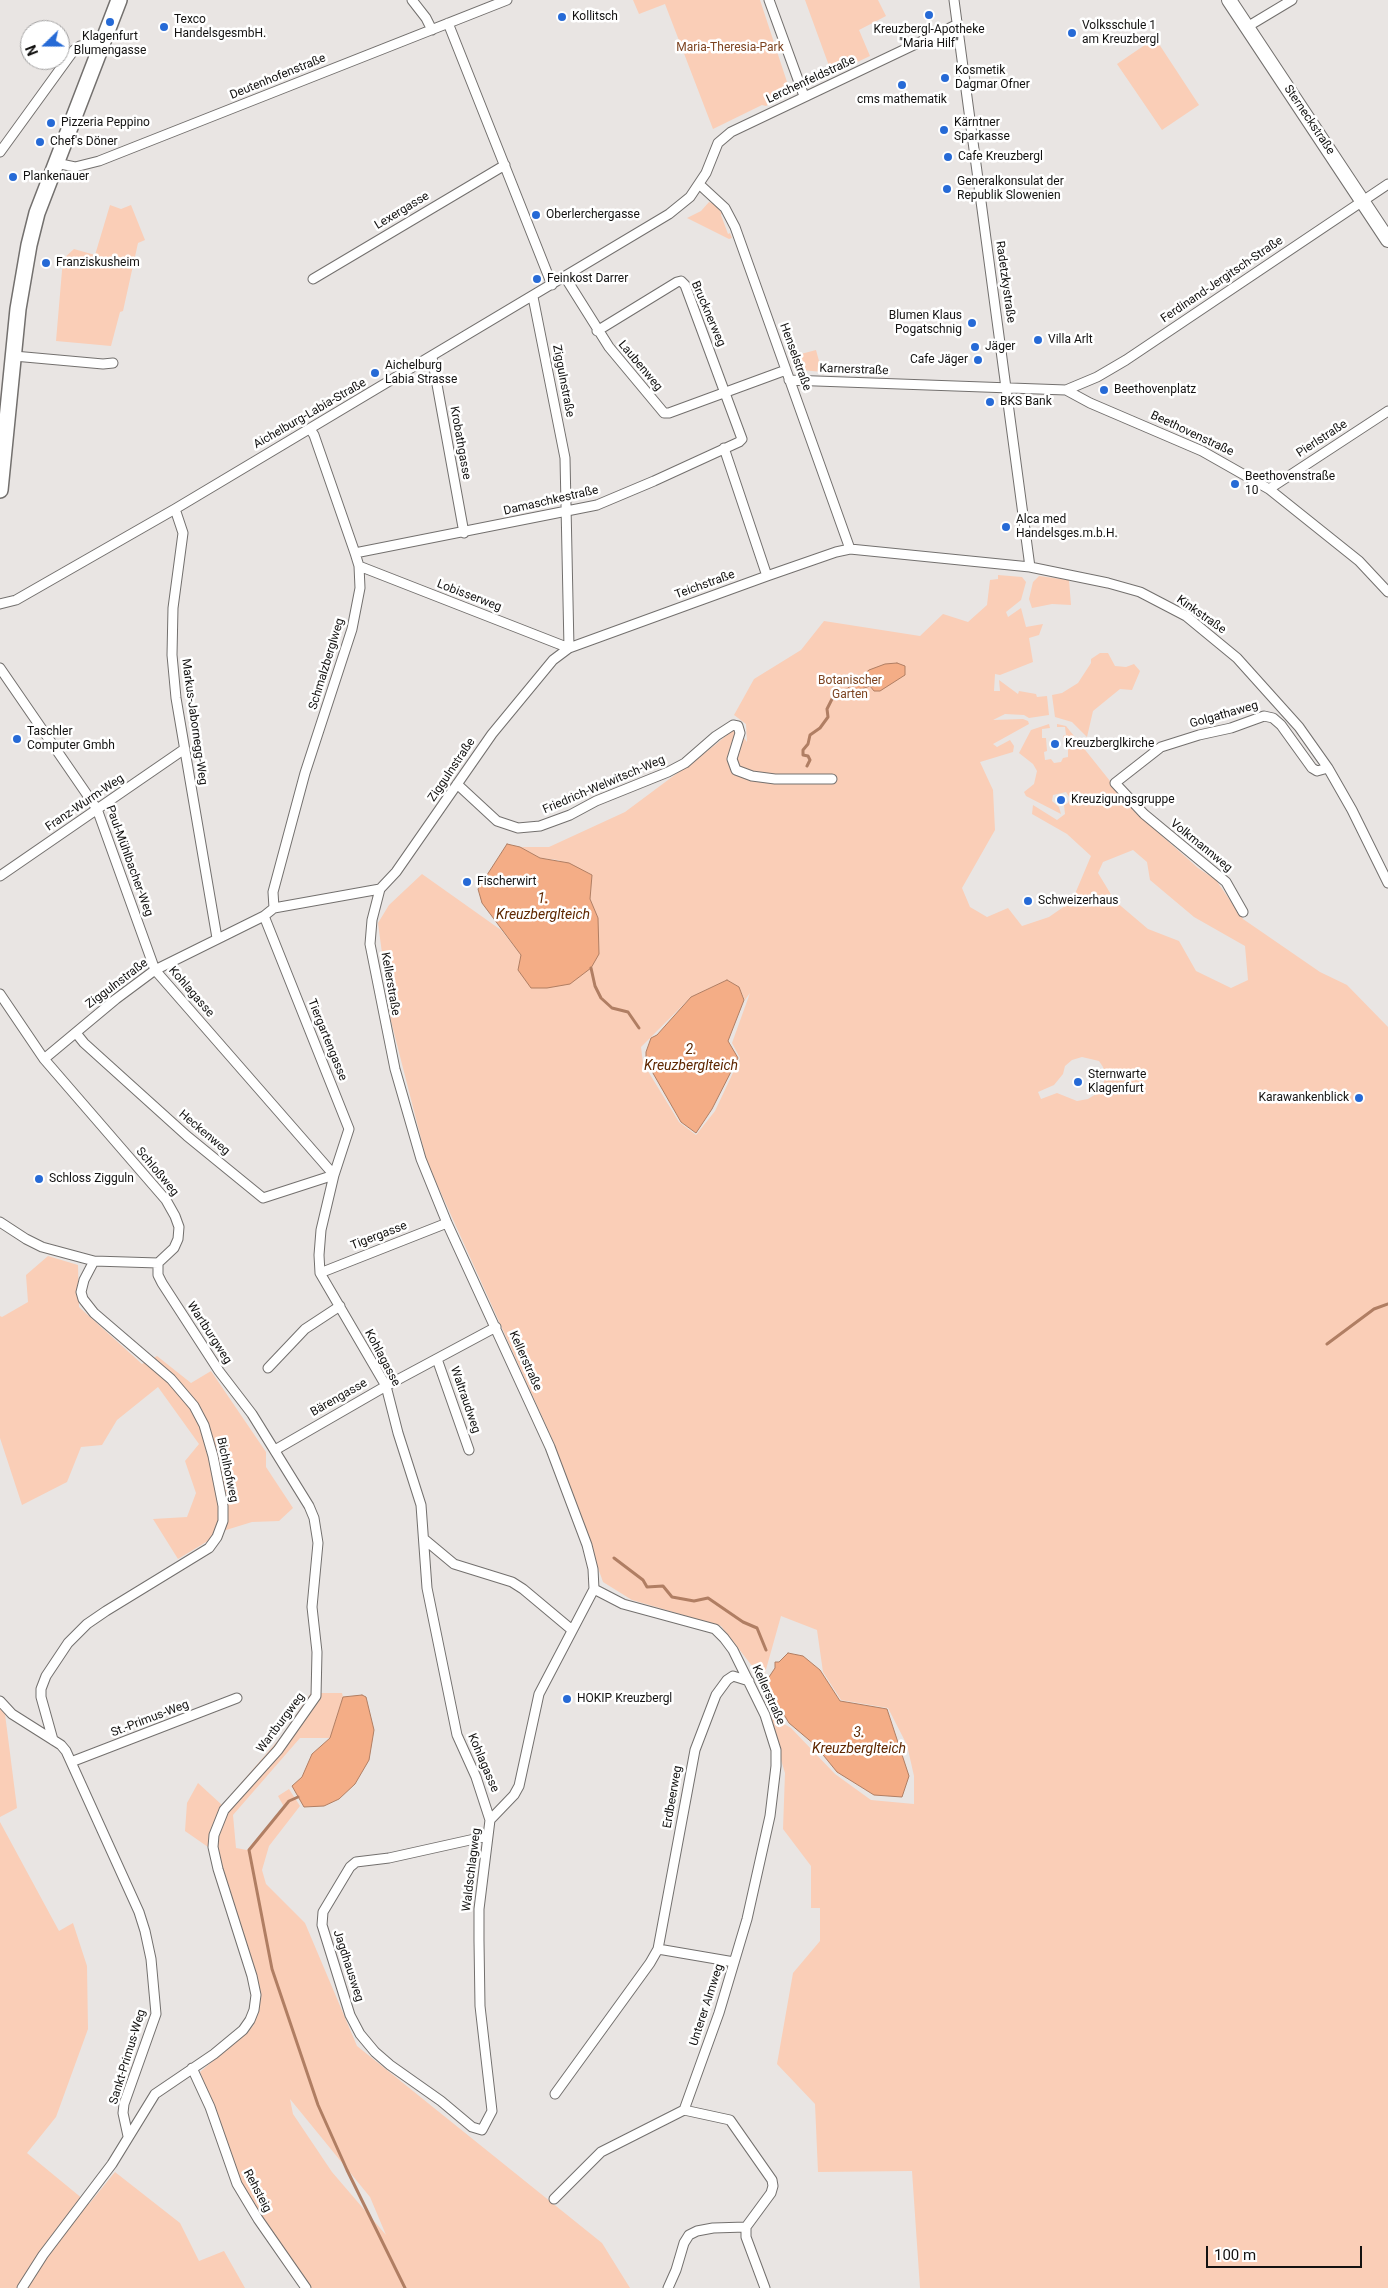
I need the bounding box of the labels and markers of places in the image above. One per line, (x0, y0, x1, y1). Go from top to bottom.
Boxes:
marker: Kreuzbergl-Apotheke "Maria Hilf" (923, 9, 935, 21)
place label: Kollitsch (572, 10, 618, 24)
marker: Kollitsch (556, 11, 568, 23)
place label: Texco HandelsgesmbH. (174, 13, 266, 41)
marker: Klagenfurt Blumengasse (104, 16, 116, 28)
place label: Volksschule 1 am Kreuzbergl (1082, 19, 1159, 47)
marker: Texco HandelsgesmbH. (158, 21, 170, 33)
place label: Kreuzbergl-Apotheke "Maria Hilf" (873, 23, 985, 51)
marker: Volksschule 1 am Kreuzbergl (1066, 27, 1078, 39)
place label: Klagenfurt Blumengasse (74, 30, 146, 58)
place label: Kosmetik Dagmar Ofner (955, 64, 1030, 92)
marker: Kosmetik Dagmar Ofner (939, 72, 951, 84)
marker: cms mathematik (896, 79, 908, 91)
place label: cms mathematik (857, 93, 947, 107)
place label: Pizzeria Peppino (61, 116, 150, 130)
place label: Kärntner Sparkasse (954, 116, 1010, 144)
marker: Pizzeria Peppino (45, 117, 57, 129)
marker: Kärntner Sparkasse (938, 124, 950, 136)
place label: Chef's Döner (50, 135, 118, 149)
marker: Chef's Döner (34, 136, 46, 148)
place label: Cafe Kreuzbergl (958, 150, 1043, 164)
marker: Cafe Kreuzbergl (942, 151, 954, 163)
place label: Plankenauer (23, 170, 89, 184)
marker: Plankenauer (7, 171, 19, 183)
place label: Generalkonsulat der Republik Slowenien (957, 175, 1064, 203)
marker: Generalkonsulat der Republik Slowenien (941, 183, 953, 195)
place label: Oberlerchergasse (546, 208, 640, 222)
marker: Oberlerchergasse (530, 209, 542, 221)
place label: Franziskusheim (56, 256, 140, 270)
marker: Franziskusheim (40, 257, 52, 269)
place label: Feinkost Darrer (547, 272, 628, 286)
marker: Feinkost Darrer (531, 273, 543, 285)
place label: Blumen Klaus Pogatschnig (889, 309, 962, 337)
marker: Blumen Klaus Pogatschnig (966, 317, 978, 329)
place label: Villa Arlt (1048, 333, 1093, 347)
marker: Villa Arlt (1032, 334, 1044, 346)
place label: Jäger (985, 340, 1015, 354)
marker: Jäger (969, 341, 981, 353)
place label: Cafe Jäger (910, 353, 968, 367)
marker: Cafe Jäger (972, 354, 984, 366)
place label: Aichelburg Labia Strasse (385, 359, 457, 387)
marker: Aichelburg Labia Strasse (369, 367, 381, 379)
place label: Beethovenplatz (1114, 383, 1196, 397)
marker: Beethovenplatz (1098, 384, 1110, 396)
place label: BKS Bank (1000, 395, 1052, 409)
marker: BKS Bank (984, 396, 996, 408)
place label: Beethovenstraße 10 (1245, 470, 1335, 498)
marker: Beethovenstraße 10 (1229, 478, 1241, 490)
place label: Alca med Handelsges.m.b.H. (1016, 513, 1118, 541)
marker: Alca med Handelsges.m.b.H. (1000, 521, 1012, 533)
place label: Taschler Computer Gmbh (27, 725, 115, 753)
marker: Taschler Computer Gmbh (11, 733, 23, 745)
place label: Kreuzberglkirche (1065, 737, 1154, 751)
marker: Kreuzberglkirche (1049, 738, 1061, 750)
place label: Kreuzigungsgruppe (1071, 793, 1175, 807)
marker: Kreuzigungsgruppe (1055, 794, 1067, 806)
place label: Fischerwirt (477, 875, 536, 889)
marker: Fischerwirt (461, 876, 473, 888)
place label: Schweizerhaus (1038, 894, 1119, 908)
marker: Schweizerhaus (1022, 895, 1034, 907)
place label: Sternwarte Klagenfurt (1088, 1068, 1146, 1096)
marker: Sternwarte Klagenfurt (1072, 1076, 1084, 1088)
place label: Karawankenblick (1259, 1091, 1349, 1105)
marker: Karawankenblick (1353, 1092, 1365, 1104)
place label: Schloss Zigguln (49, 1172, 134, 1186)
marker: Schloss Zigguln (33, 1173, 45, 1185)
place label: HOKIP Kreuzbergl (577, 1692, 672, 1706)
marker: HOKIP Kreuzbergl (561, 1693, 573, 1705)

